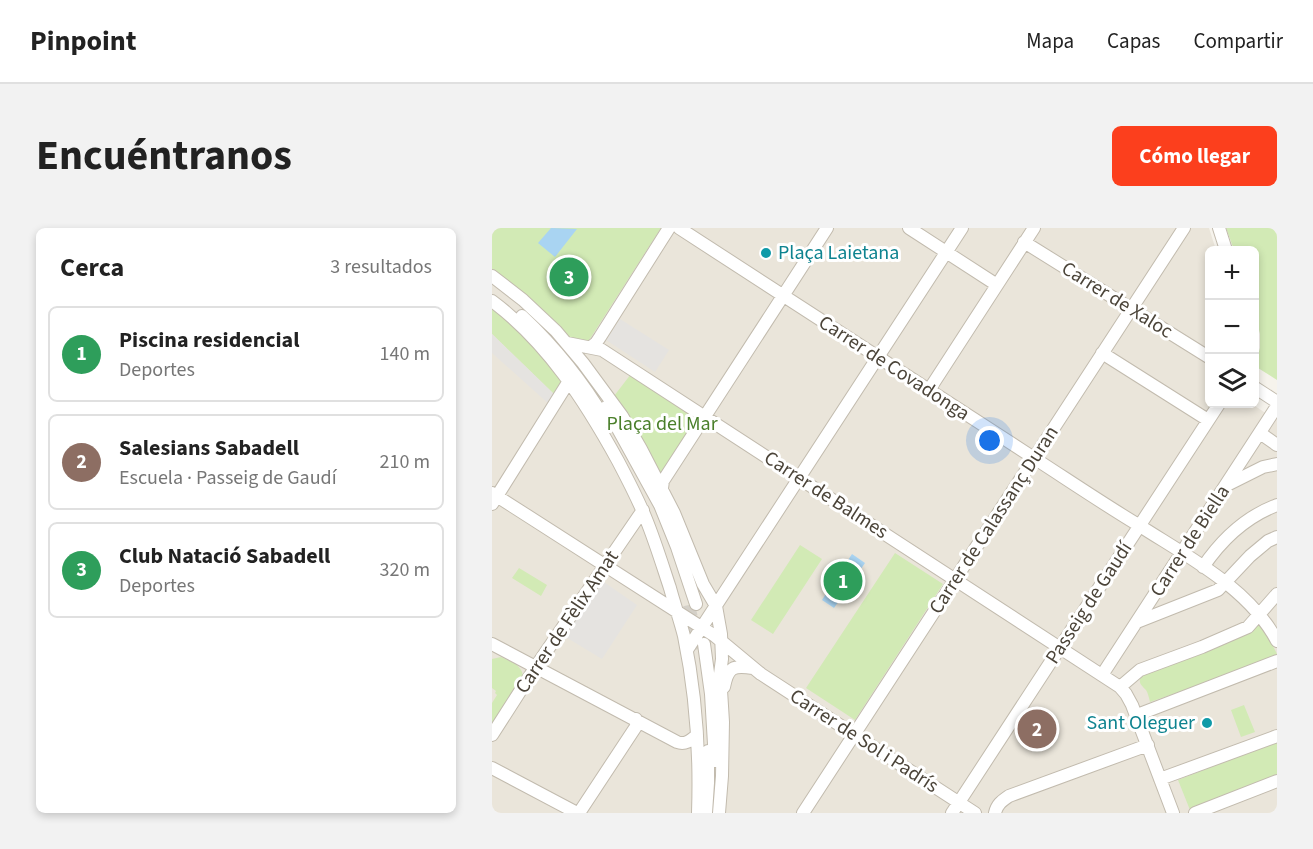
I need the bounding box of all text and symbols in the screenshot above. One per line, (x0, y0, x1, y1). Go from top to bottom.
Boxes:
text: Pinpoint (30, 21, 137, 61)
text: Mapa (1026, 26, 1074, 56)
text: Capas (1107, 26, 1160, 56)
text: Compartir (1193, 26, 1283, 56)
text: Encuéntranos (36, 126, 292, 186)
button: Cómo llegar (1112, 126, 1277, 186)
place label: Plaça Laietana (778, 239, 899, 267)
marker: Plaça Laietana (759, 246, 773, 260)
map controls (1205, 246, 1259, 408)
button: + (1205, 246, 1259, 300)
text: Cerca (60, 249, 124, 286)
text: 3 resultados (330, 253, 432, 281)
pin: 3 (550, 254, 589, 300)
street label: Carrer de Xaloc (1056, 255, 1178, 345)
button: − (1205, 300, 1259, 354)
street label: Carrer de Covadonga (813, 309, 975, 427)
text: Piscina residencial (119, 324, 299, 356)
text: 1 (76, 340, 87, 368)
text: 140 m (380, 340, 430, 368)
button: layers (1205, 354, 1259, 408)
text: Deportes (119, 356, 195, 384)
park label: Plaça del Mar (606, 410, 718, 438)
street label: Carrer de Calassanç Duran (923, 420, 1065, 620)
your location (975, 426, 1004, 455)
text: Salesians Sabadell (119, 432, 299, 464)
street label: Carrer de Balmes (758, 444, 894, 546)
text: 2 (76, 448, 87, 476)
text: 210 m (380, 448, 430, 476)
text: Escuela · Passeig de Gaudí (119, 464, 337, 492)
street label: Carrer de Biella (1143, 480, 1237, 602)
street label: Passeig de Gaudí (1039, 536, 1140, 670)
text: Club Natació Sabadell (119, 540, 330, 572)
street label: Carrer de Fèlix Amat (509, 545, 626, 699)
text: 3 (76, 556, 87, 584)
text: 320 m (380, 556, 430, 584)
pin: 1 (824, 558, 862, 604)
text: Deportes (119, 572, 195, 600)
street label: Carrer de Sol i Padrís (784, 682, 944, 800)
pin: 2 (1018, 706, 1056, 752)
place label: Sant Oleguer (1087, 709, 1195, 737)
marker: Sant Oleguer (1200, 716, 1214, 730)

